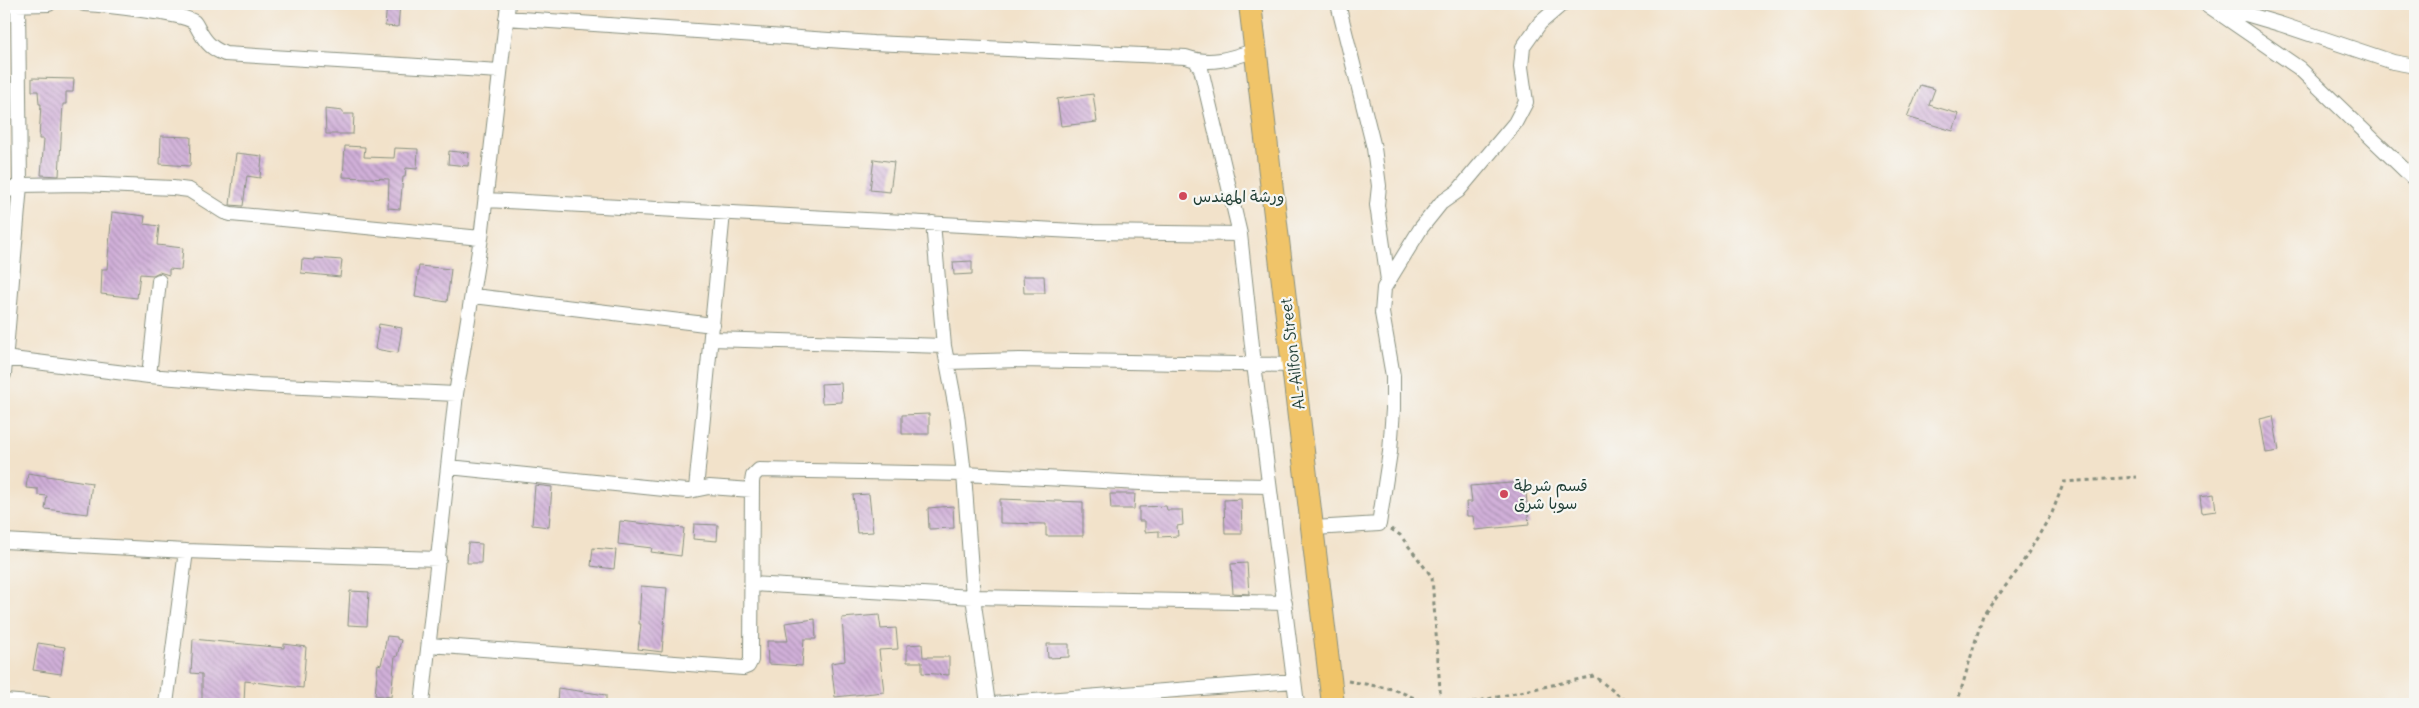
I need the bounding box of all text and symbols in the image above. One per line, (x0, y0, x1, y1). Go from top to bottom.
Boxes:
place label: ورشة المهندس (1193, 186, 1284, 206)
marker: ورشة المهندس (1177, 190, 1189, 202)
street label: AL-Ailfon Street (1275, 297, 1309, 411)
place label: قسم شرطة سوبا شرق (1514, 475, 1588, 514)
marker: قسم شرطة سوبا شرق (1498, 488, 1510, 500)

